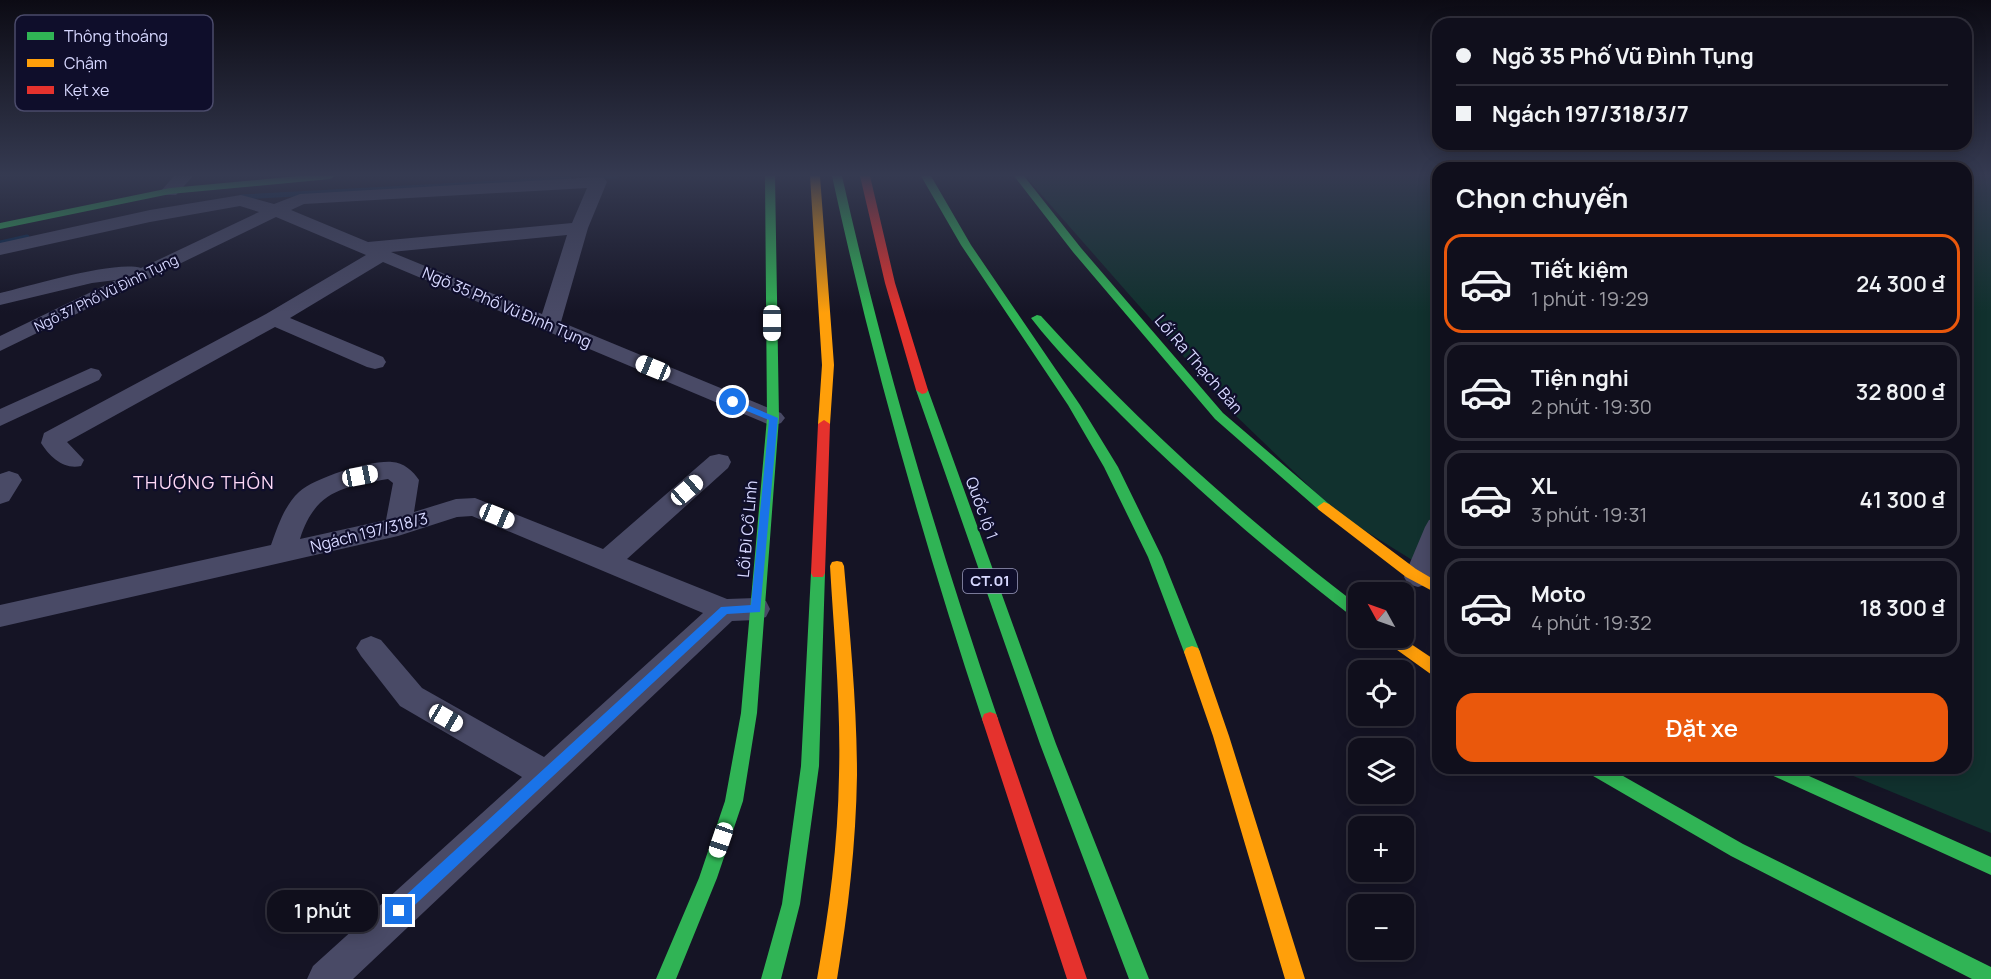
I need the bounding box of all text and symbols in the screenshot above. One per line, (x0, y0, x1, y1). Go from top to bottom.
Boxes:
legend (15, 15, 213, 111)
text: Thông thoáng (64, 25, 168, 47)
text: Ngõ 35 Phố Vũ Đình Tụng (1492, 41, 1754, 71)
text: Chậm (64, 52, 107, 74)
text: Kẹt xe (64, 79, 109, 101)
text: Ngách 197/318/3/7 (1492, 99, 1689, 129)
text: Chọn chuyến (1456, 179, 1628, 216)
street label: Ngõ 37 Phố Vũ Đình Tụng (31, 249, 181, 336)
text: Tiết kiệm (1531, 255, 1628, 285)
icon: car (1459, 257, 1513, 311)
street label: Ngõ 35 Phố Vũ Đình Tụng (419, 261, 595, 353)
text: 24 300 ₫ (1856, 269, 1945, 299)
text: 1 phút · 19:29 (1531, 285, 1649, 312)
car (763, 305, 781, 341)
street label: Lối Ra Thạch Bàn (1150, 310, 1248, 418)
car (633, 353, 673, 383)
text: Tiện nghi (1531, 363, 1629, 393)
icon: car (1459, 365, 1513, 419)
text: 32 800 ₫ (1856, 377, 1945, 407)
route start (719, 388, 746, 415)
text: 2 phút · 19:30 (1531, 393, 1652, 420)
car (341, 464, 379, 488)
district label: THƯỢNG THÔN (133, 470, 275, 494)
car (668, 471, 706, 509)
text: XL (1531, 471, 1557, 501)
icon: car (1459, 473, 1513, 527)
street label: Quốc lộ 1 (961, 474, 1003, 542)
street label: Lối Đi Cổ Linh (732, 480, 762, 578)
text: 41 300 ₫ (1859, 485, 1945, 515)
car (477, 501, 517, 531)
text: 3 phút · 19:31 (1531, 501, 1647, 528)
street label: Ngách 197/318/3 (308, 507, 430, 557)
road number: CT.01 (963, 569, 1017, 593)
text: Moto (1531, 579, 1586, 609)
icon: car (1459, 581, 1513, 635)
north arrow (1348, 582, 1414, 648)
map controls (1348, 582, 1414, 960)
text: 18 300 ₫ (1859, 593, 1945, 623)
text: 4 phút · 19:32 (1531, 609, 1652, 636)
button: locate (1348, 660, 1414, 726)
button: Đặt xe (1456, 693, 1948, 762)
car (426, 701, 466, 735)
button: layers (1348, 738, 1414, 804)
button: + (1348, 816, 1414, 882)
car (707, 820, 735, 860)
callout: 1 phút (267, 890, 378, 932)
button: − (1348, 894, 1414, 960)
text: 1 phút (294, 897, 351, 924)
route end (385, 897, 412, 924)

